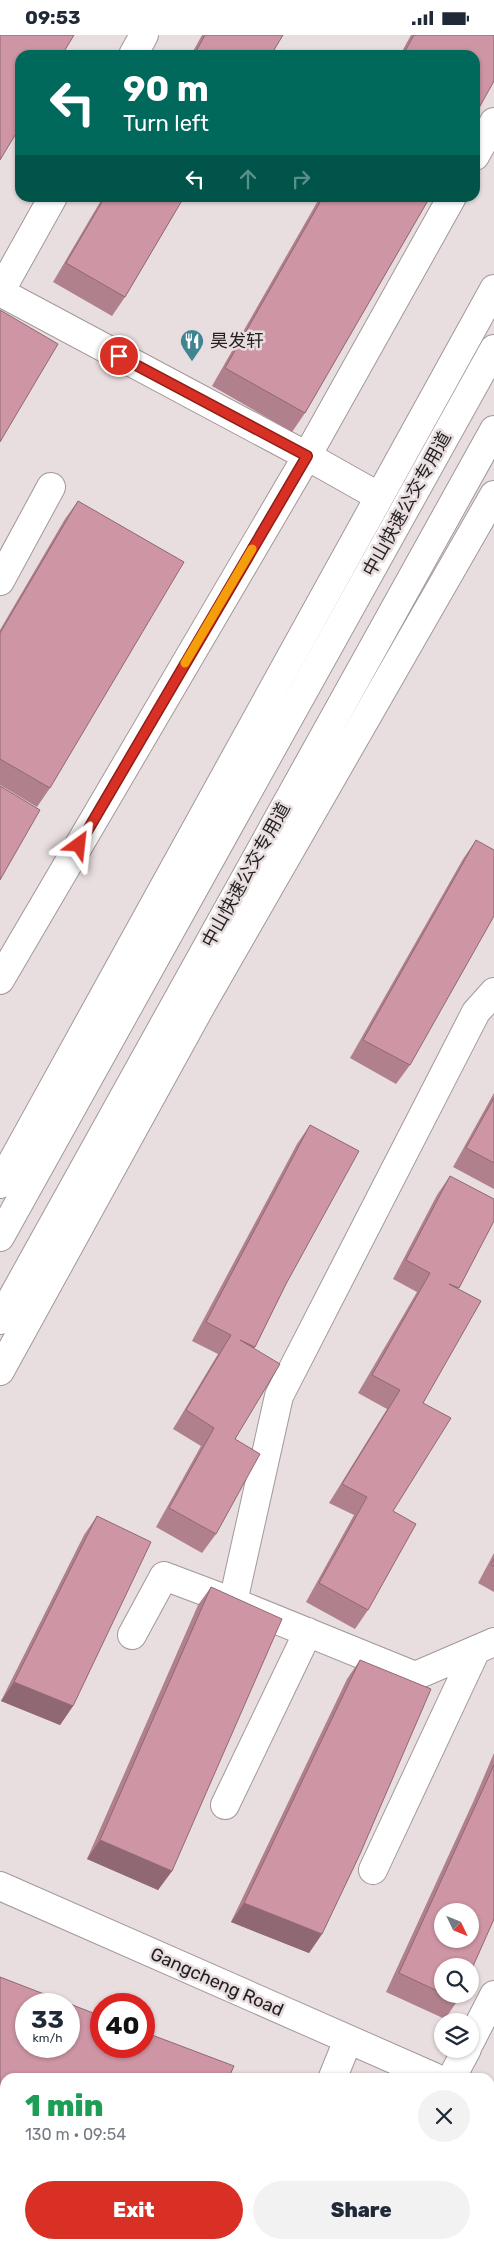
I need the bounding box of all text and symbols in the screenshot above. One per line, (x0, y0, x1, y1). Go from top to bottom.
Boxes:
text: 09:53 (25, 6, 80, 29)
text: 90 m (123, 68, 209, 110)
icon: left (40, 70, 105, 135)
text: Turn left (123, 110, 209, 137)
icon: left (181, 165, 209, 193)
icon: ahead (234, 165, 262, 193)
icon: right (287, 165, 315, 193)
restaurant icon: 昊发轩 (179, 328, 205, 362)
place label: 昊发轩 (210, 330, 264, 352)
pin (98, 335, 140, 377)
icon: arrive (105, 342, 133, 370)
street label: 中山快速公交专用道 (358, 428, 456, 580)
street label: 中山快速公交专用道 (197, 799, 295, 951)
position arrow (52, 818, 104, 870)
north arrow (434, 1903, 479, 1947)
map controls (434, 1903, 479, 2058)
street label: Gangcheng Road (147, 1943, 287, 2021)
button: search (434, 1958, 479, 2003)
speed limit sign: 40 (90, 1993, 155, 2058)
text: 33 (31, 2005, 64, 2034)
button: layers (434, 2013, 479, 2058)
text: km/h (33, 2031, 62, 2045)
text: 1 min (25, 2088, 103, 2124)
button: close (418, 2090, 470, 2142)
text: 130 m · 09:54 (25, 2125, 126, 2144)
button: Exit (25, 2181, 243, 2239)
button: Share (253, 2181, 470, 2239)

